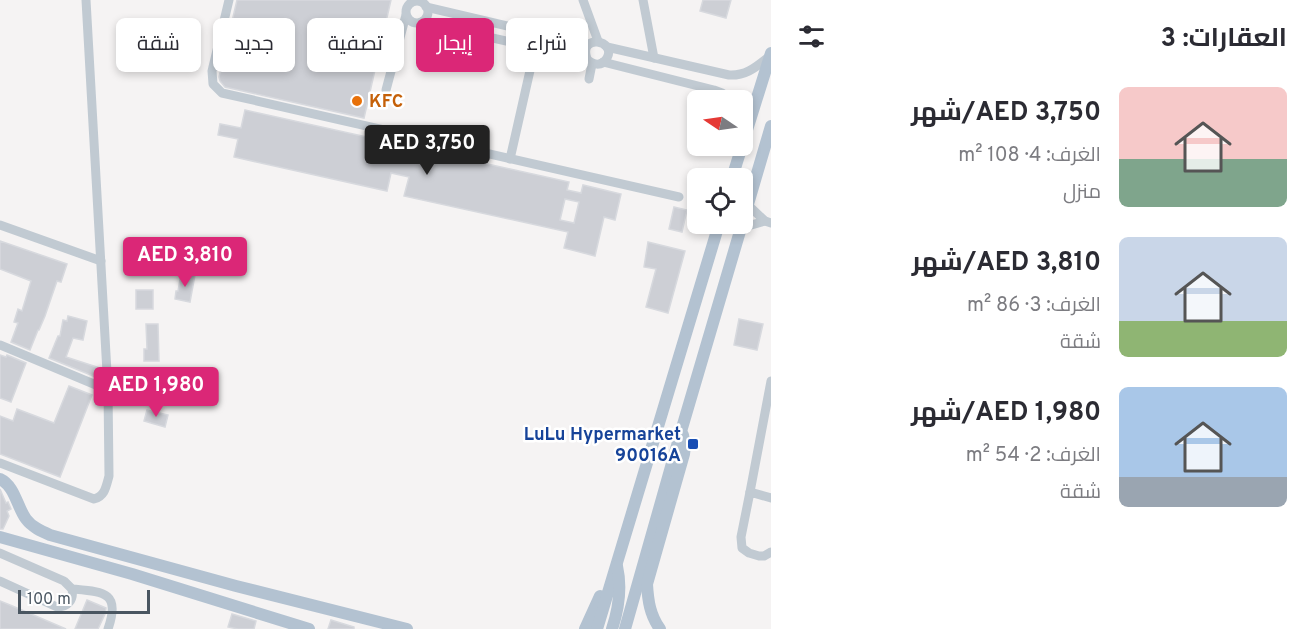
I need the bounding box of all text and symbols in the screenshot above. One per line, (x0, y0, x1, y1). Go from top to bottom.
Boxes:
chip: شقة (116, 18, 201, 72)
chip: جديد (213, 18, 295, 72)
chip: تصفية (307, 18, 404, 72)
chip: إيجار (416, 18, 494, 72)
chip: شراء (506, 18, 588, 72)
icon: filters (795, 20, 828, 53)
text: العقارات: 3 (1160, 23, 1287, 56)
north arrow (687, 90, 753, 156)
map controls (687, 90, 753, 234)
place label: KFC (369, 91, 403, 114)
marker: KFC (350, 94, 364, 108)
text: AED 3,750/شهر (911, 97, 1101, 130)
icon: home (1167, 111, 1239, 183)
pin: AED 3,750 (358, 125, 496, 176)
text: AED 3,750 (379, 131, 475, 157)
text: الغرف: 4 · 108 m² (958, 143, 1101, 169)
button: locate (687, 168, 753, 234)
text: منزل (1063, 180, 1101, 206)
pin: AED 3,810 (116, 237, 254, 288)
text: AED 3,810 (137, 243, 233, 269)
text: AED 3,810/شهر (912, 247, 1101, 280)
icon: home (1167, 261, 1239, 333)
text: الغرف: 3 · 86 m² (967, 293, 1101, 319)
text: شقة (1060, 330, 1101, 356)
pin: AED 1,980 (87, 367, 225, 418)
text: AED 1,980 (108, 373, 204, 399)
text: AED 1,980/شهر (911, 397, 1101, 430)
icon: home (1167, 411, 1239, 483)
place label: LuLu Hypermarket 90016A (524, 424, 681, 468)
marker: LuLu Hypermarket 90016A (686, 437, 700, 451)
text: الغرف: 2 · 54 m² (966, 443, 1101, 469)
text: شقة (1060, 480, 1101, 506)
scale bar (18, 587, 150, 614)
text: 100 m (27, 590, 71, 610)

